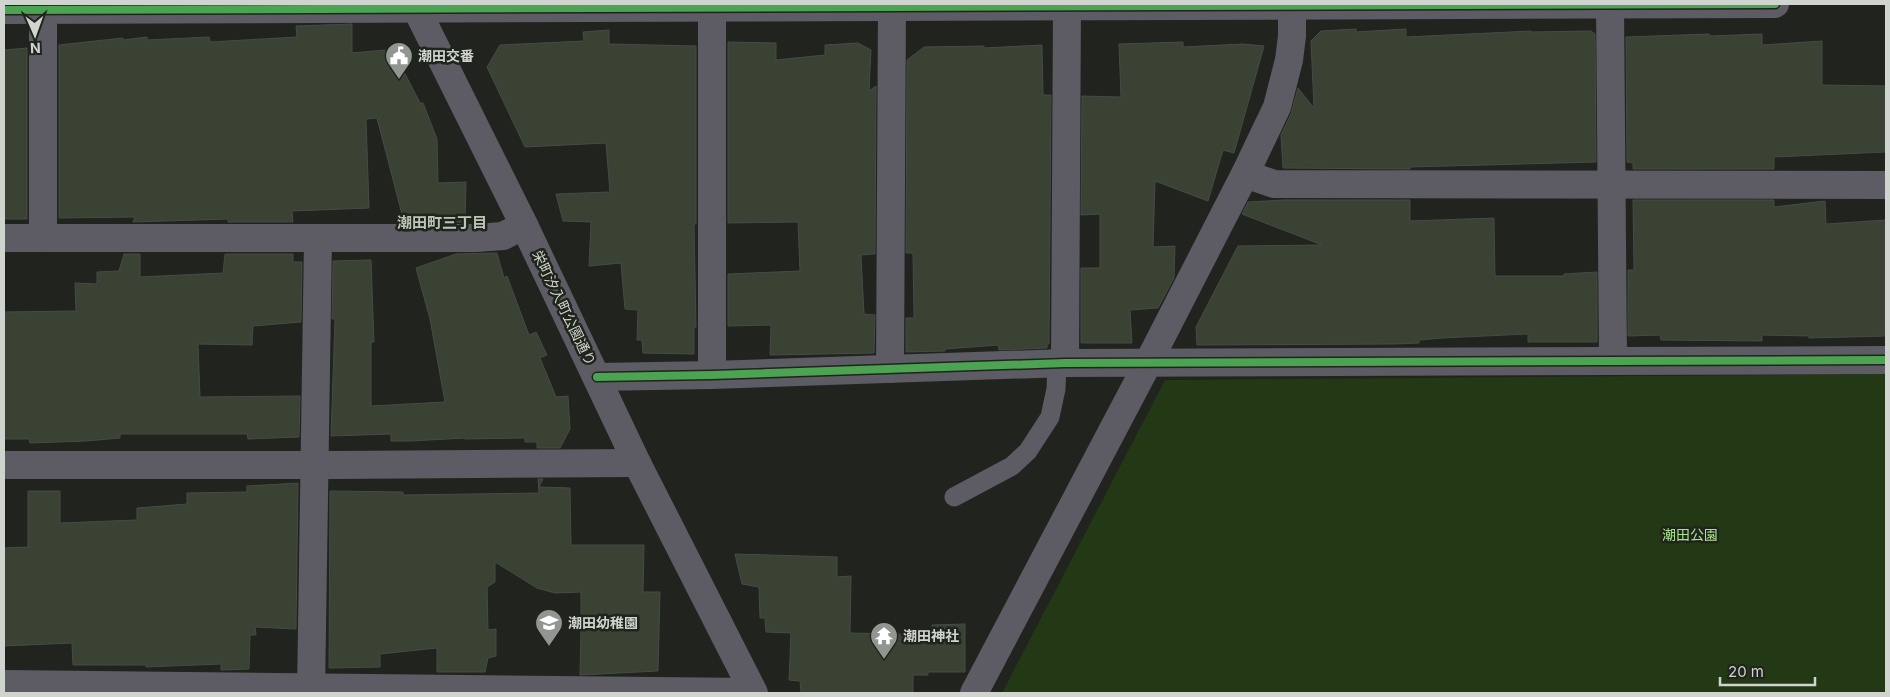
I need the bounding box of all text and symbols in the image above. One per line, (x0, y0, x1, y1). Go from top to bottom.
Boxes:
north arrow (10, 10, 60, 60)
text: N (30, 40, 41, 57)
public building icon: 潮田交番 (384, 41, 414, 80)
place label: 潮田交番 (418, 47, 474, 64)
district label: 潮田町三丁目 (397, 213, 487, 232)
street label: 栄町汐入町公園通り (529, 247, 600, 368)
park label: 潮田公園 (1662, 526, 1718, 543)
school or university icon: 潮田幼稚園 (534, 608, 564, 647)
place label: 潮田幼稚園 (568, 614, 638, 631)
temple icon: 潮田神社 (869, 621, 899, 660)
place label: 潮田神社 (903, 627, 959, 644)
scale bar (1720, 654, 1815, 686)
text: 20 m (1728, 662, 1764, 681)

